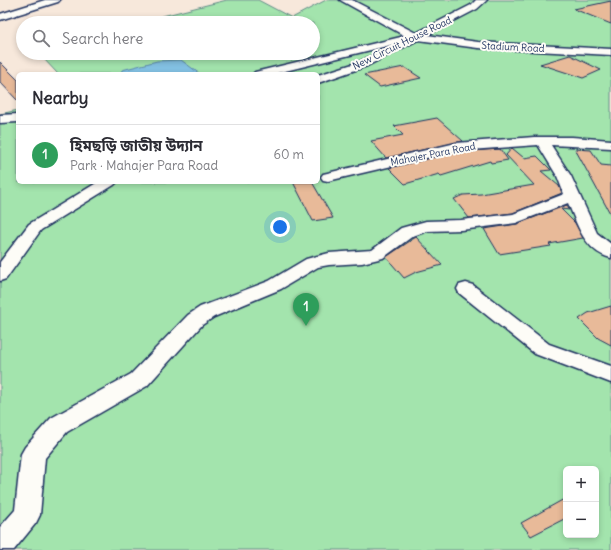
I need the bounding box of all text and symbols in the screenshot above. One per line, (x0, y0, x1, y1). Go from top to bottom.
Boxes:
street label: New Circuit House Road (350, 13, 454, 73)
search box (16, 16, 320, 60)
icon: search (30, 27, 52, 49)
text: Search here (62, 29, 143, 48)
street label: Stadium Road (481, 39, 545, 55)
text: Nearby (32, 87, 88, 109)
text: হিমছড়ি জাতীয় উদ্যান (70, 136, 203, 155)
street label: Mahajer Para Road (389, 139, 477, 169)
text: 1 (42, 146, 48, 163)
text: 60 m (273, 146, 304, 163)
text: Park · Mahajer Para Road (70, 157, 218, 174)
your location (270, 217, 290, 237)
pin: 1 (293, 293, 319, 326)
map controls (563, 466, 599, 538)
button: + (563, 466, 599, 502)
button: − (563, 502, 599, 538)

